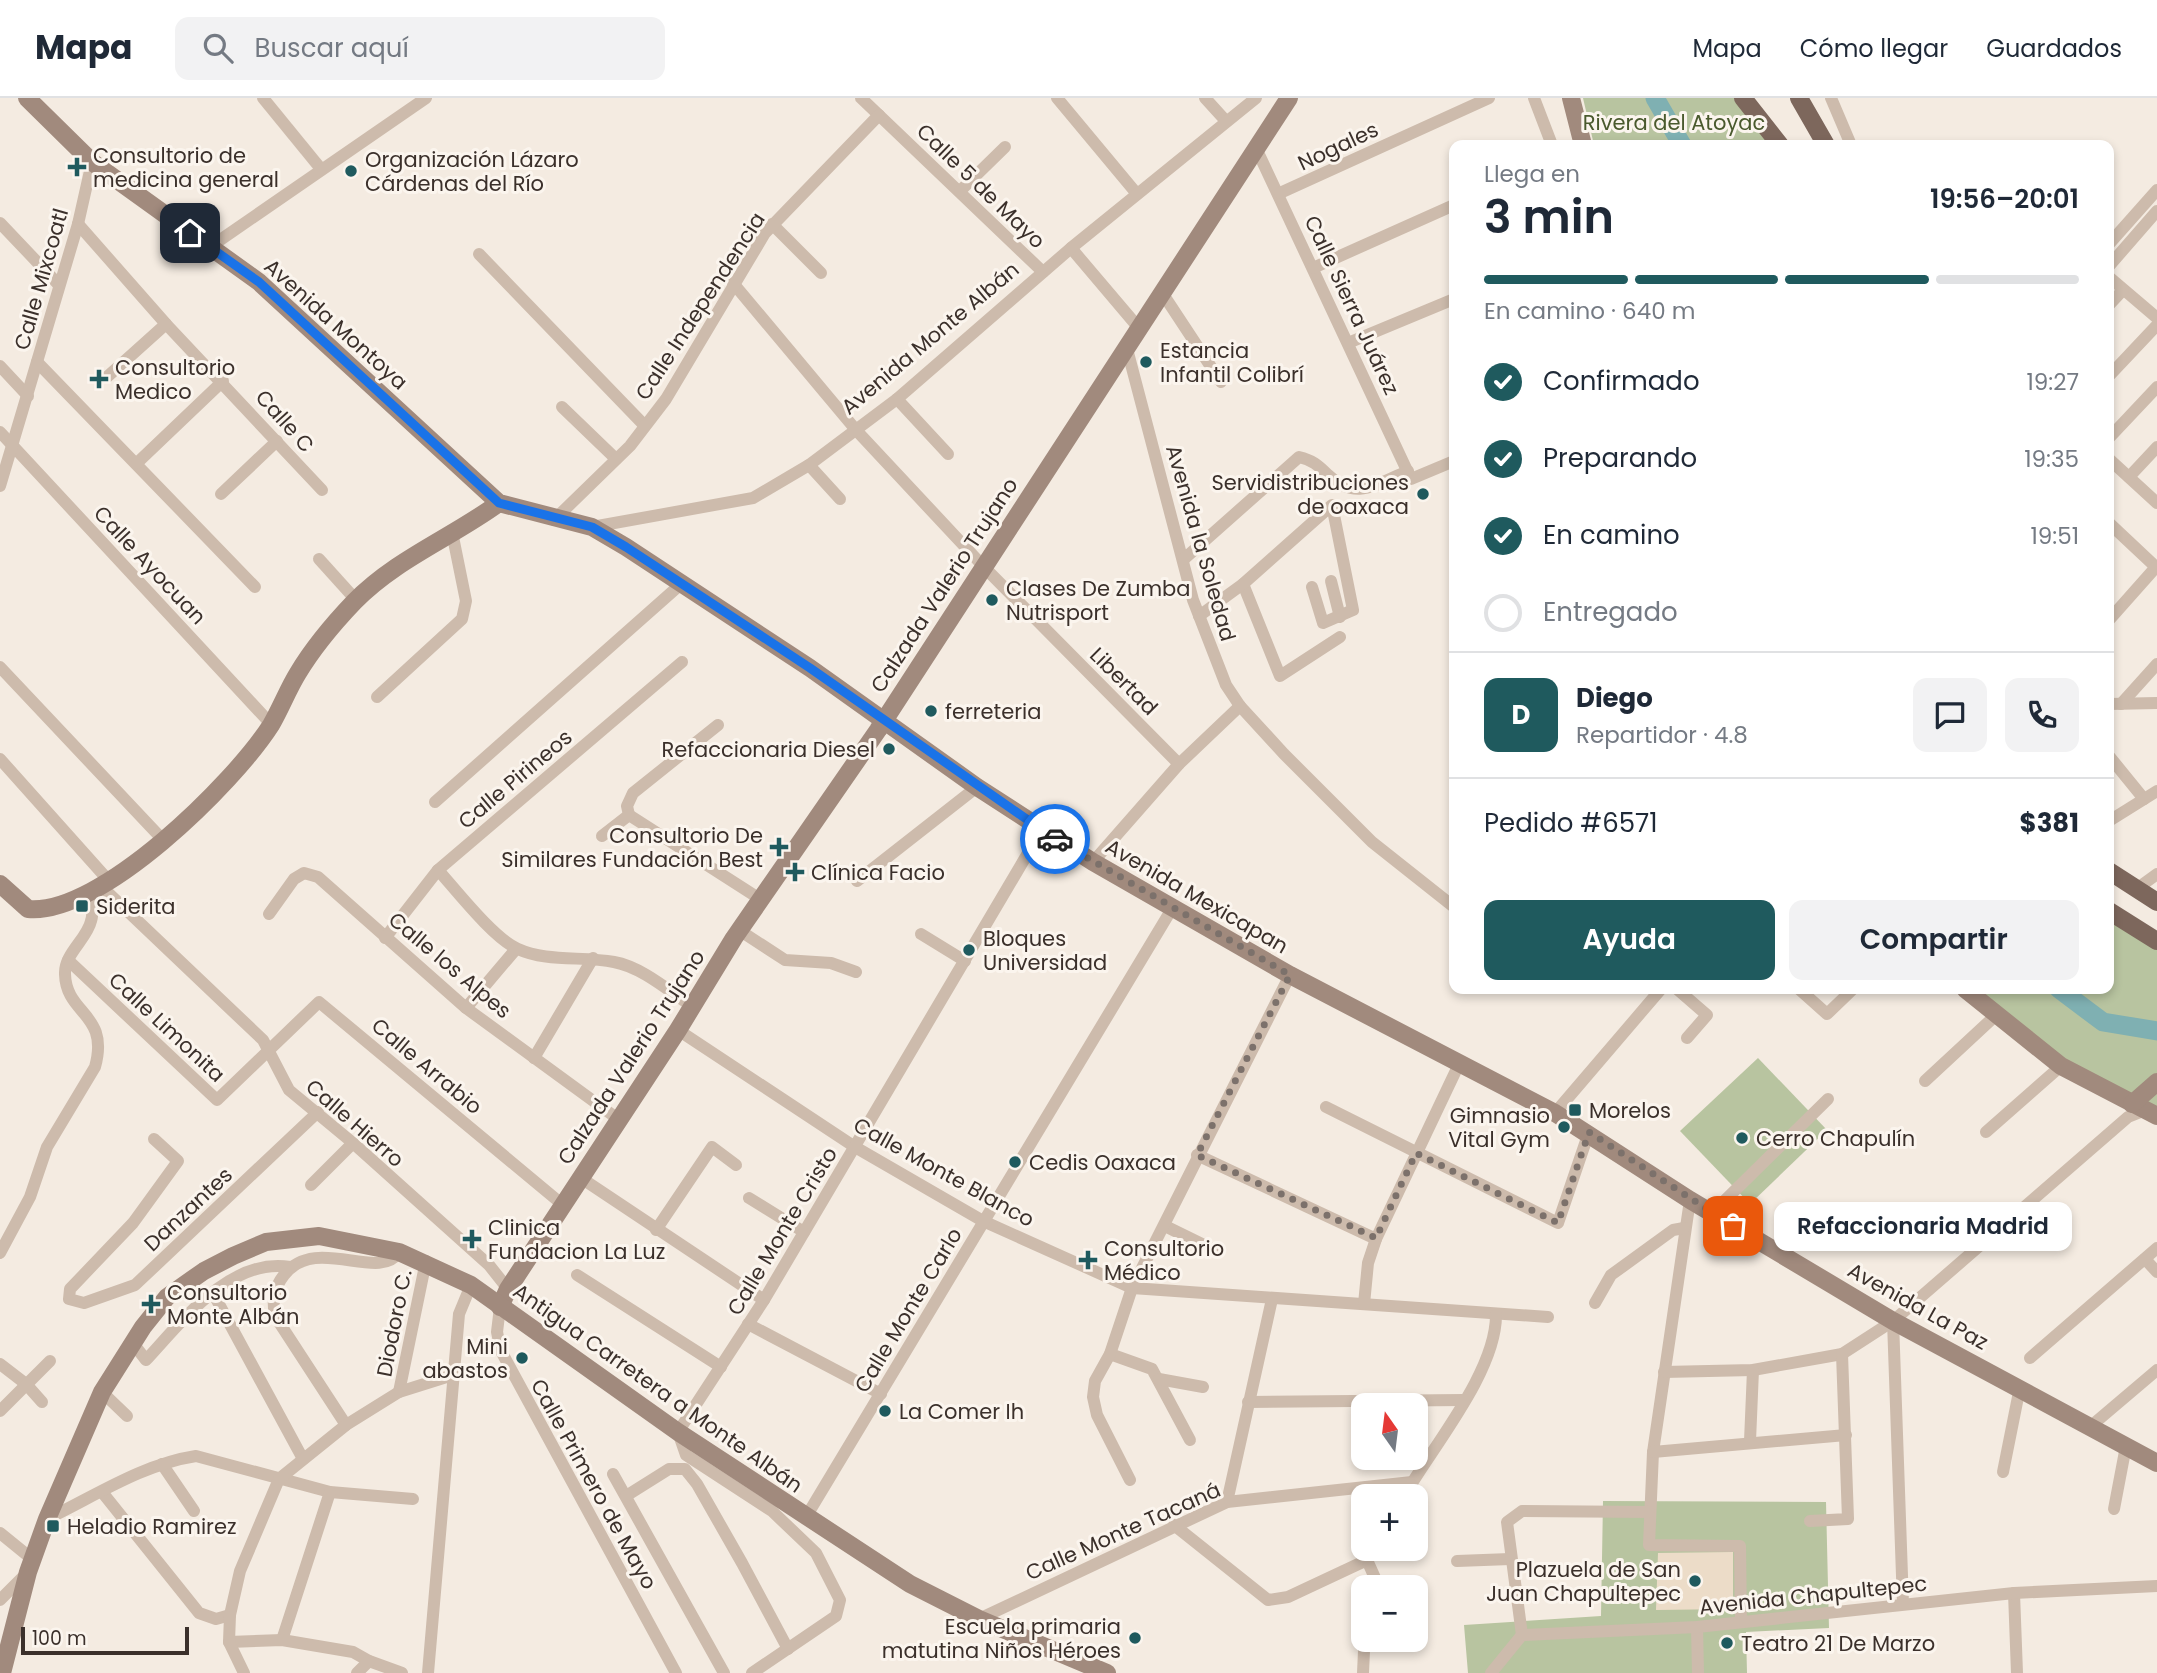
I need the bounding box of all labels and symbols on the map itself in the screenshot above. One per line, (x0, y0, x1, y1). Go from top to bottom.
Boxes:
park label: Rivera del Atoyac (1583, 108, 1765, 137)
street label: Nogales (1293, 115, 1383, 177)
street label: Calle 5 de Mayo (910, 117, 1052, 255)
place label: Consultorio de medicina general (93, 141, 279, 194)
place label: Organización Lázaro Cárdenas del Río (365, 145, 579, 198)
marker: Consultorio de medicina general (67, 157, 87, 177)
marker: Organización Lázaro Cárdenas del Río (343, 163, 359, 179)
pin (160, 203, 220, 263)
street label: Calle Mixcoatl (7, 205, 75, 353)
street label: Calle Independencia (628, 206, 772, 406)
street label: Calle Sierra Juárez (1298, 211, 1406, 399)
street label: Avenida Montoya (258, 252, 414, 396)
street label: Avenida Monte Albán (835, 255, 1025, 421)
place label: Estancia Infantil Colibrí (1160, 336, 1304, 389)
place label: Consultorio Medico (115, 353, 235, 406)
marker: Estancia Infantil Colibrí (1138, 354, 1154, 370)
marker: Consultorio Medico (89, 369, 109, 389)
street label: Calle C (249, 383, 321, 459)
street label: Avenida la Soledad (1159, 441, 1243, 645)
place label: Servidistribuciones de oaxaca (1211, 468, 1409, 521)
street label: Calzada Valerio Trujano (864, 472, 1024, 698)
marker: Servidistribuciones de oaxaca (1415, 486, 1431, 502)
street label: Calle Ayocuan (87, 499, 213, 631)
place label: Clases De Zumba Nutrisport (1006, 574, 1190, 627)
marker: Clases De Zumba Nutrisport (984, 592, 1000, 608)
street label: Libertad (1084, 641, 1164, 721)
place label: ferreteria (945, 697, 1041, 726)
marker: ferreteria (923, 703, 939, 719)
street label: Calle Pirineos (452, 723, 578, 835)
place label: Refaccionaria Diesel (661, 735, 875, 764)
marker: Refaccionaria Diesel (881, 741, 897, 757)
courier (1020, 804, 1090, 874)
place label: Consultorio De Similares Fundación Best (501, 821, 763, 874)
street label: Avenida Mexicapan (1100, 832, 1294, 960)
marker: Consultorio De Similares Fundación Best (769, 837, 789, 857)
place label: Clínica Facio (811, 858, 945, 887)
marker: Clínica Facio (785, 862, 805, 882)
place label: Siderita (96, 892, 176, 921)
marker: Siderita (74, 898, 90, 914)
street label: Calle los Alpes (382, 905, 518, 1025)
place label: Bloques Universidad (983, 924, 1107, 977)
marker: Bloques Universidad (961, 942, 977, 958)
street label: Calzada Valerio Trujano (551, 944, 711, 1170)
street label: Calle Limonita (103, 966, 231, 1088)
street label: Calle Arrabio (366, 1011, 488, 1121)
street label: Calle Hierro (300, 1072, 410, 1174)
place label: Morelos (1589, 1096, 1671, 1125)
place label: Gimnasio Vital Gym (1448, 1101, 1550, 1154)
marker: Morelos (1567, 1102, 1583, 1118)
street label: Calle Monte Blanco (848, 1110, 1040, 1234)
marker: Gimnasio Vital Gym (1556, 1119, 1572, 1135)
place label: Cerro Chapulín (1756, 1124, 1915, 1153)
marker: Cerro Chapulín (1734, 1130, 1750, 1146)
street label: Calle Monte Cristo (720, 1141, 844, 1321)
place label: Cedis Oaxaca (1029, 1148, 1176, 1177)
marker: Cedis Oaxaca (1007, 1154, 1023, 1170)
street label: Danzantes (137, 1160, 239, 1258)
pin (1703, 1196, 1763, 1256)
callout: Refaccionaria Madrid (1775, 1202, 2072, 1250)
place label: Clinica Fundacion La Luz (488, 1213, 665, 1266)
street label: Calle Monte Carlo (847, 1222, 969, 1398)
marker: Clinica Fundacion La Luz (462, 1229, 482, 1249)
place label: Consultorio Médico (1104, 1234, 1224, 1287)
marker: Consultorio Médico (1078, 1250, 1098, 1270)
street label: Avenida La Paz (1843, 1255, 1993, 1357)
street label: Diodoro C. (369, 1267, 419, 1379)
street label: Antigua Carretera a Monte Albán (507, 1276, 809, 1500)
place label: Consultorio Monte Albán (167, 1278, 299, 1331)
marker: Consultorio Monte Albán (141, 1294, 161, 1314)
place label: Mini abastos (422, 1332, 508, 1385)
marker: Mini abastos (514, 1350, 530, 1366)
street label: Calle Primero de Mayo (524, 1374, 664, 1594)
north arrow (1351, 1393, 1428, 1470)
place label: La Comer Ih (899, 1397, 1024, 1426)
marker: La Comer Ih (877, 1403, 893, 1419)
street label: Calle Monte Tacaná (1021, 1475, 1225, 1587)
place label: Heladio Ramirez (67, 1512, 237, 1541)
marker: Heladio Ramirez (45, 1518, 61, 1534)
place label: Plazuela de San Juan Chapultepec (1486, 1555, 1681, 1608)
street label: Avenida Chapultepec (1698, 1569, 1928, 1621)
marker: Plazuela de San Juan Chapultepec (1687, 1573, 1703, 1589)
place label: Escuela primaria matutina Niños Héroes (882, 1612, 1121, 1665)
scale bar (21, 1624, 189, 1656)
place label: Teatro 21 De Marzo (1741, 1629, 1935, 1658)
marker: Escuela primaria matutina Niños Héroes (1127, 1630, 1143, 1646)
marker: Teatro 21 De Marzo (1719, 1635, 1735, 1651)

